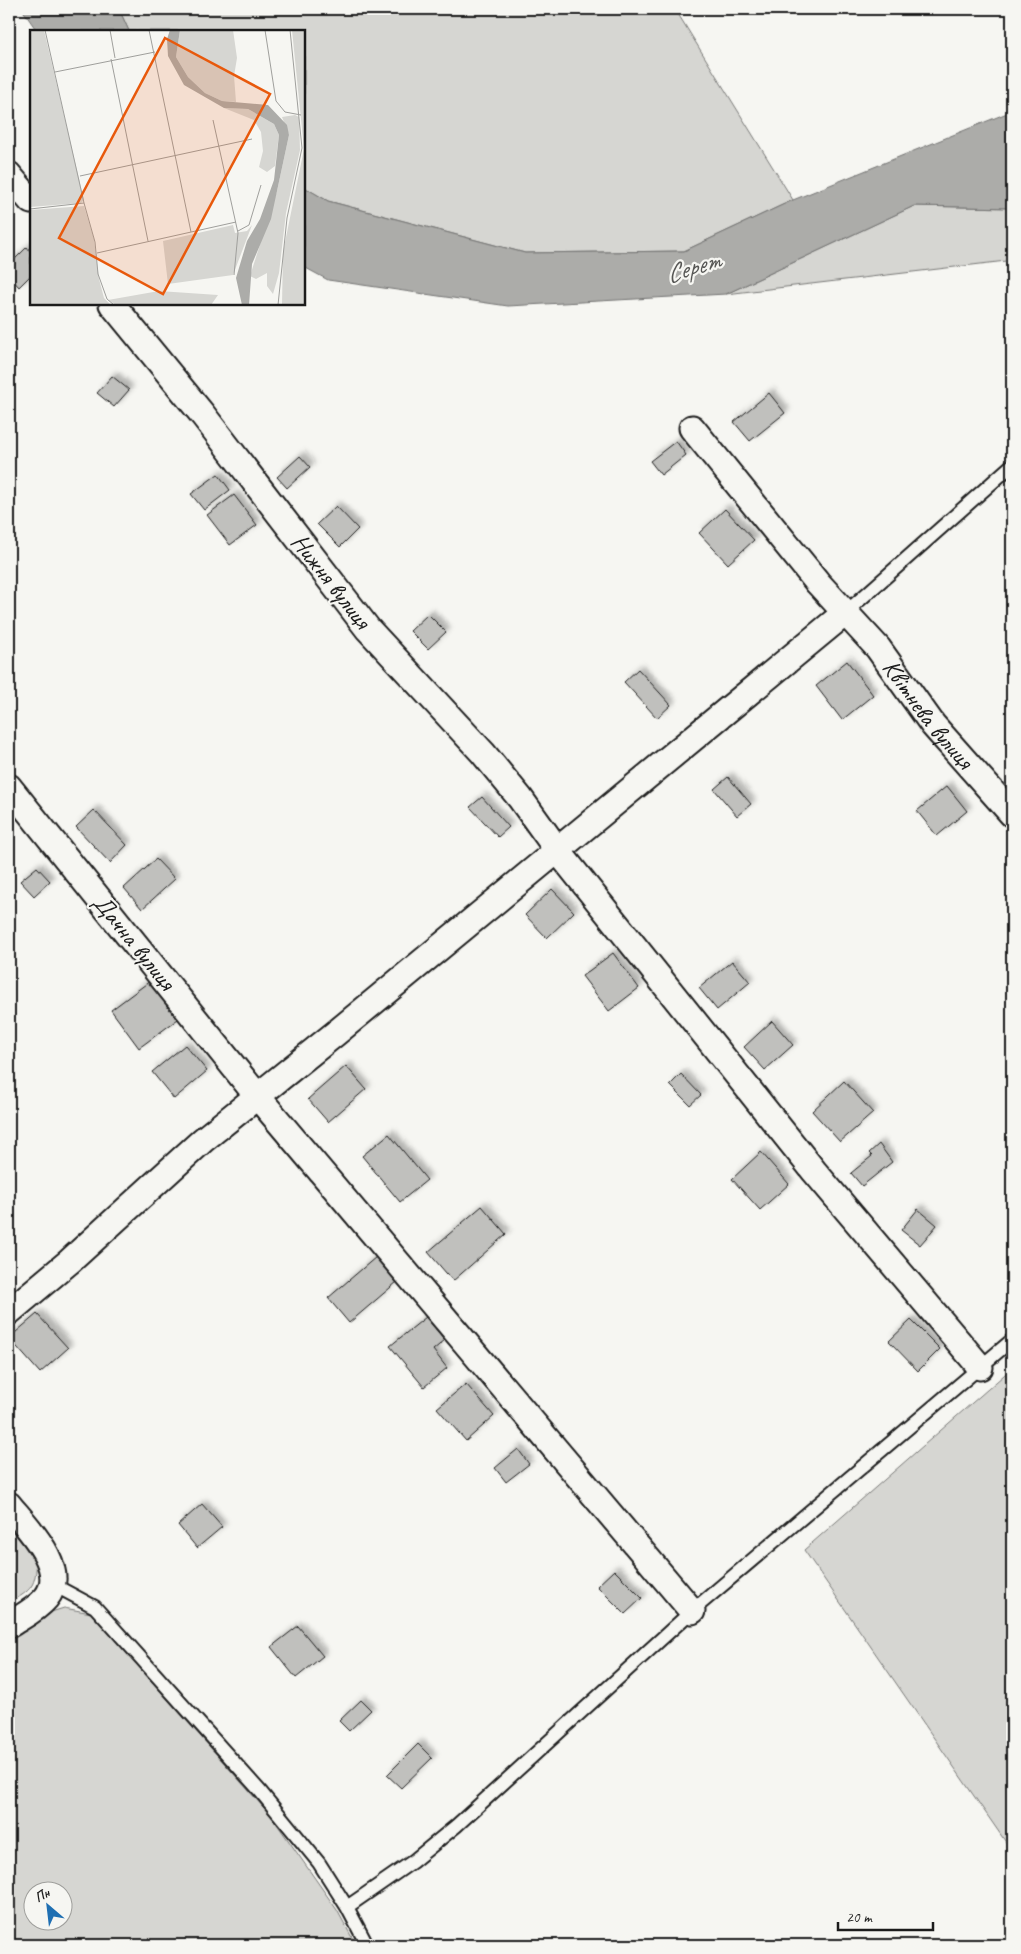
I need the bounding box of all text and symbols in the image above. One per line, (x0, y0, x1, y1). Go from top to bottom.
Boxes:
inset map (30, 30, 305, 305)
water label: Серет (662, 242, 727, 291)
street label: Нижня вулиця (284, 527, 380, 637)
street label: Квітнева вулиця (875, 653, 982, 777)
street label: Дачна вулиця (86, 887, 184, 998)
north arrow (22, 1882, 72, 1932)
text: Пн (32, 1884, 53, 1906)
scale bar (838, 1899, 934, 1931)
text: 20 m (846, 1908, 873, 1927)

